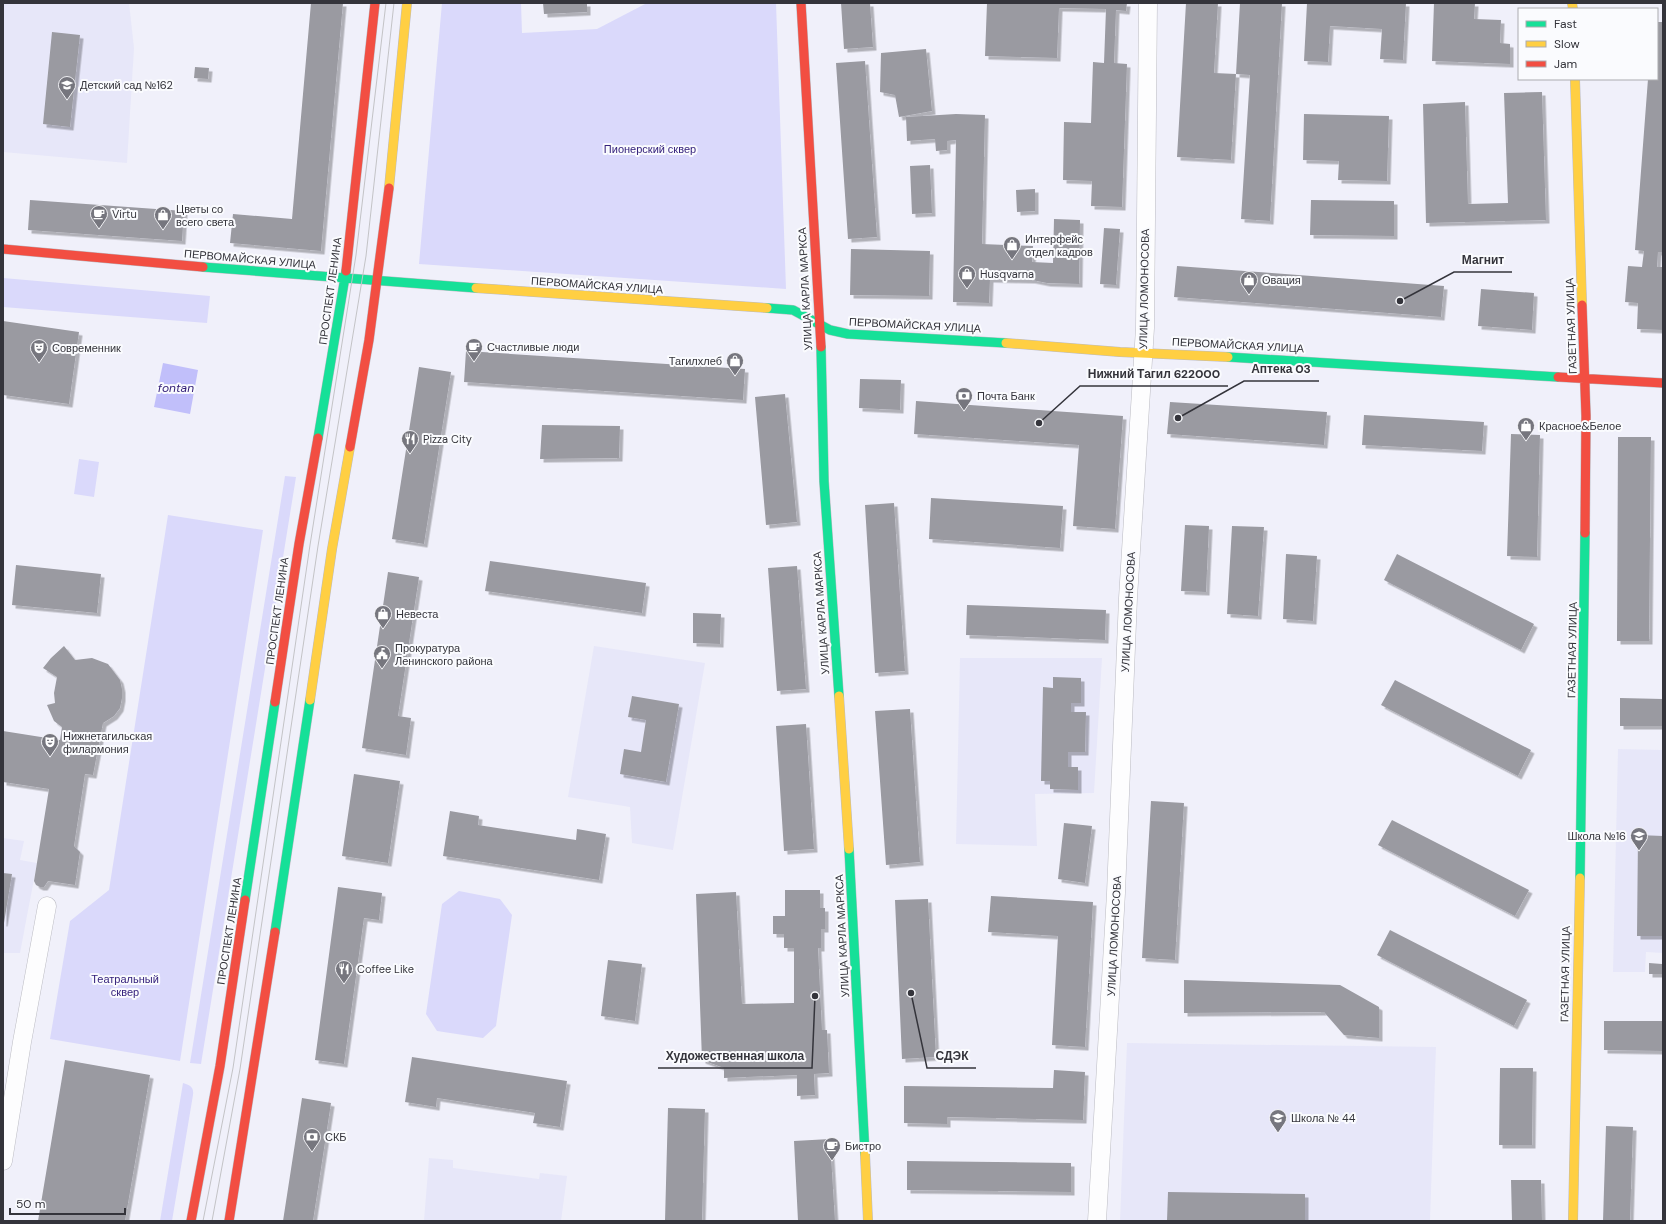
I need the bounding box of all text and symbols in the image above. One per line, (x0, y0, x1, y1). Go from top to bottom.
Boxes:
legend (1518, 8, 1658, 80)
text: Fast (1554, 16, 1577, 32)
text: Slow (1554, 36, 1580, 52)
text: Jam (1554, 56, 1577, 72)
school or university icon: Детский сад №162 (57, 75, 77, 100)
place label: Детский сад №162 (80, 78, 173, 92)
park label: Пионерский сквер (604, 142, 696, 156)
place label: Цветы со всего света (176, 202, 235, 229)
cafe icon: Virtu (89, 204, 109, 229)
shop icon: Цветы со всего света (153, 205, 173, 230)
place label: Virtu (112, 207, 137, 221)
street label: УЛИЦА КАРЛА МАРКСА (795, 226, 815, 351)
street label: УЛИЦА ЛОМОНОСОВА (1136, 228, 1152, 349)
place label: Интерфейс отдел кадров (1025, 232, 1093, 259)
shop icon: Интерфейс отдел кадров (1002, 235, 1022, 260)
street label: ПРОСПЕКТ ЛЕНИНА (316, 236, 345, 346)
street label: ПЕРВОМАЙСКАЯ УЛИЦА (183, 246, 317, 272)
callout: Магнит (1454, 248, 1512, 272)
text: Магнит (1462, 252, 1504, 268)
shop icon: Husqvarna (957, 264, 977, 289)
place label: Husqvarna (980, 267, 1034, 281)
shop icon: Овация (1239, 270, 1259, 295)
street label: ПЕРВОМАЙСКАЯ УЛИЦА (531, 273, 664, 297)
place label: Овация (1262, 273, 1301, 287)
street label: ГАЗЕТНАЯ УЛИЦА (1562, 277, 1580, 374)
street label: ПЕРВОМАЙСКАЯ УЛИЦА (849, 315, 982, 335)
street label: ПЕРВОМАЙСКАЯ УЛИЦА (1172, 335, 1305, 355)
cafe icon: Счастливые люди (464, 337, 484, 362)
theatre icon: Современник (29, 338, 49, 363)
place label: Счастливые люди (487, 340, 579, 354)
place label: Современник (52, 341, 121, 355)
shop icon: Тагилхлеб (725, 351, 745, 376)
place label: Тагилхлеб (669, 354, 722, 368)
callout: Аптека 03 (1244, 357, 1319, 381)
text: Аптека 03 (1251, 361, 1311, 377)
callout: Нижний Тагил 622000 (1080, 362, 1228, 386)
text: Нижний Тагил 622000 (1088, 366, 1220, 382)
water label: fontan (158, 380, 194, 396)
bank icon: Почта Банк (954, 386, 974, 411)
place label: Почта Банк (977, 389, 1035, 403)
shop icon: Красное&Белое (1516, 416, 1536, 441)
place label: Красное&Белое (1539, 419, 1621, 433)
restaurant icon: Pizza City (400, 429, 420, 454)
place label: Pizza City (423, 432, 472, 446)
street label: УЛИЦА КАРЛА МАРКСА (810, 550, 832, 675)
street label: УЛИЦА ЛОМОНОСОВА (1118, 551, 1138, 673)
street label: ПРОСПЕКТ ЛЕНИНА (263, 556, 292, 666)
street label: ГАЗЕТНАЯ УЛИЦА (1564, 601, 1580, 698)
shop icon: Невеста (373, 604, 393, 629)
place label: Невеста (396, 607, 439, 621)
place label: Прокуратура Ленинского района (395, 641, 494, 668)
public building icon: Прокуратура Ленинского района (372, 644, 392, 669)
place label: Нижнетагильская филармония (63, 729, 152, 756)
theatre icon: Нижнетагильская филармония (40, 732, 60, 757)
school or university icon: Школа №16 (1629, 826, 1649, 851)
place label: Школа №16 (1568, 829, 1626, 843)
street label: УЛИЦА КАРЛА МАРКСА (832, 873, 852, 998)
street label: УЛИЦА ЛОМОНОСОВА (1104, 875, 1124, 997)
street label: ПРОСПЕКТ ЛЕНИНА (214, 876, 245, 986)
street label: ГАЗЕТНАЯ УЛИЦА (1557, 925, 1573, 1022)
restaurant icon: Coffee Like (334, 959, 354, 984)
place label: Coffee Like (357, 962, 414, 976)
park label: Театральный сквер (91, 972, 159, 999)
callout: Художественная школа (658, 1044, 812, 1068)
callout: СДЭК (927, 1044, 976, 1068)
text: Художественная школа (666, 1048, 805, 1064)
text: СДЭК (936, 1048, 969, 1064)
school or university icon: Школа № 44 (1268, 1108, 1288, 1133)
place label: Школа № 44 (1291, 1111, 1356, 1125)
bank icon: СКБ (302, 1127, 322, 1152)
place label: СКБ (325, 1130, 347, 1144)
cafe icon: Бистро (822, 1136, 842, 1161)
place label: Бистро (845, 1139, 881, 1153)
scale bar (10, 1190, 125, 1216)
text: 50 m (16, 1196, 45, 1212)

